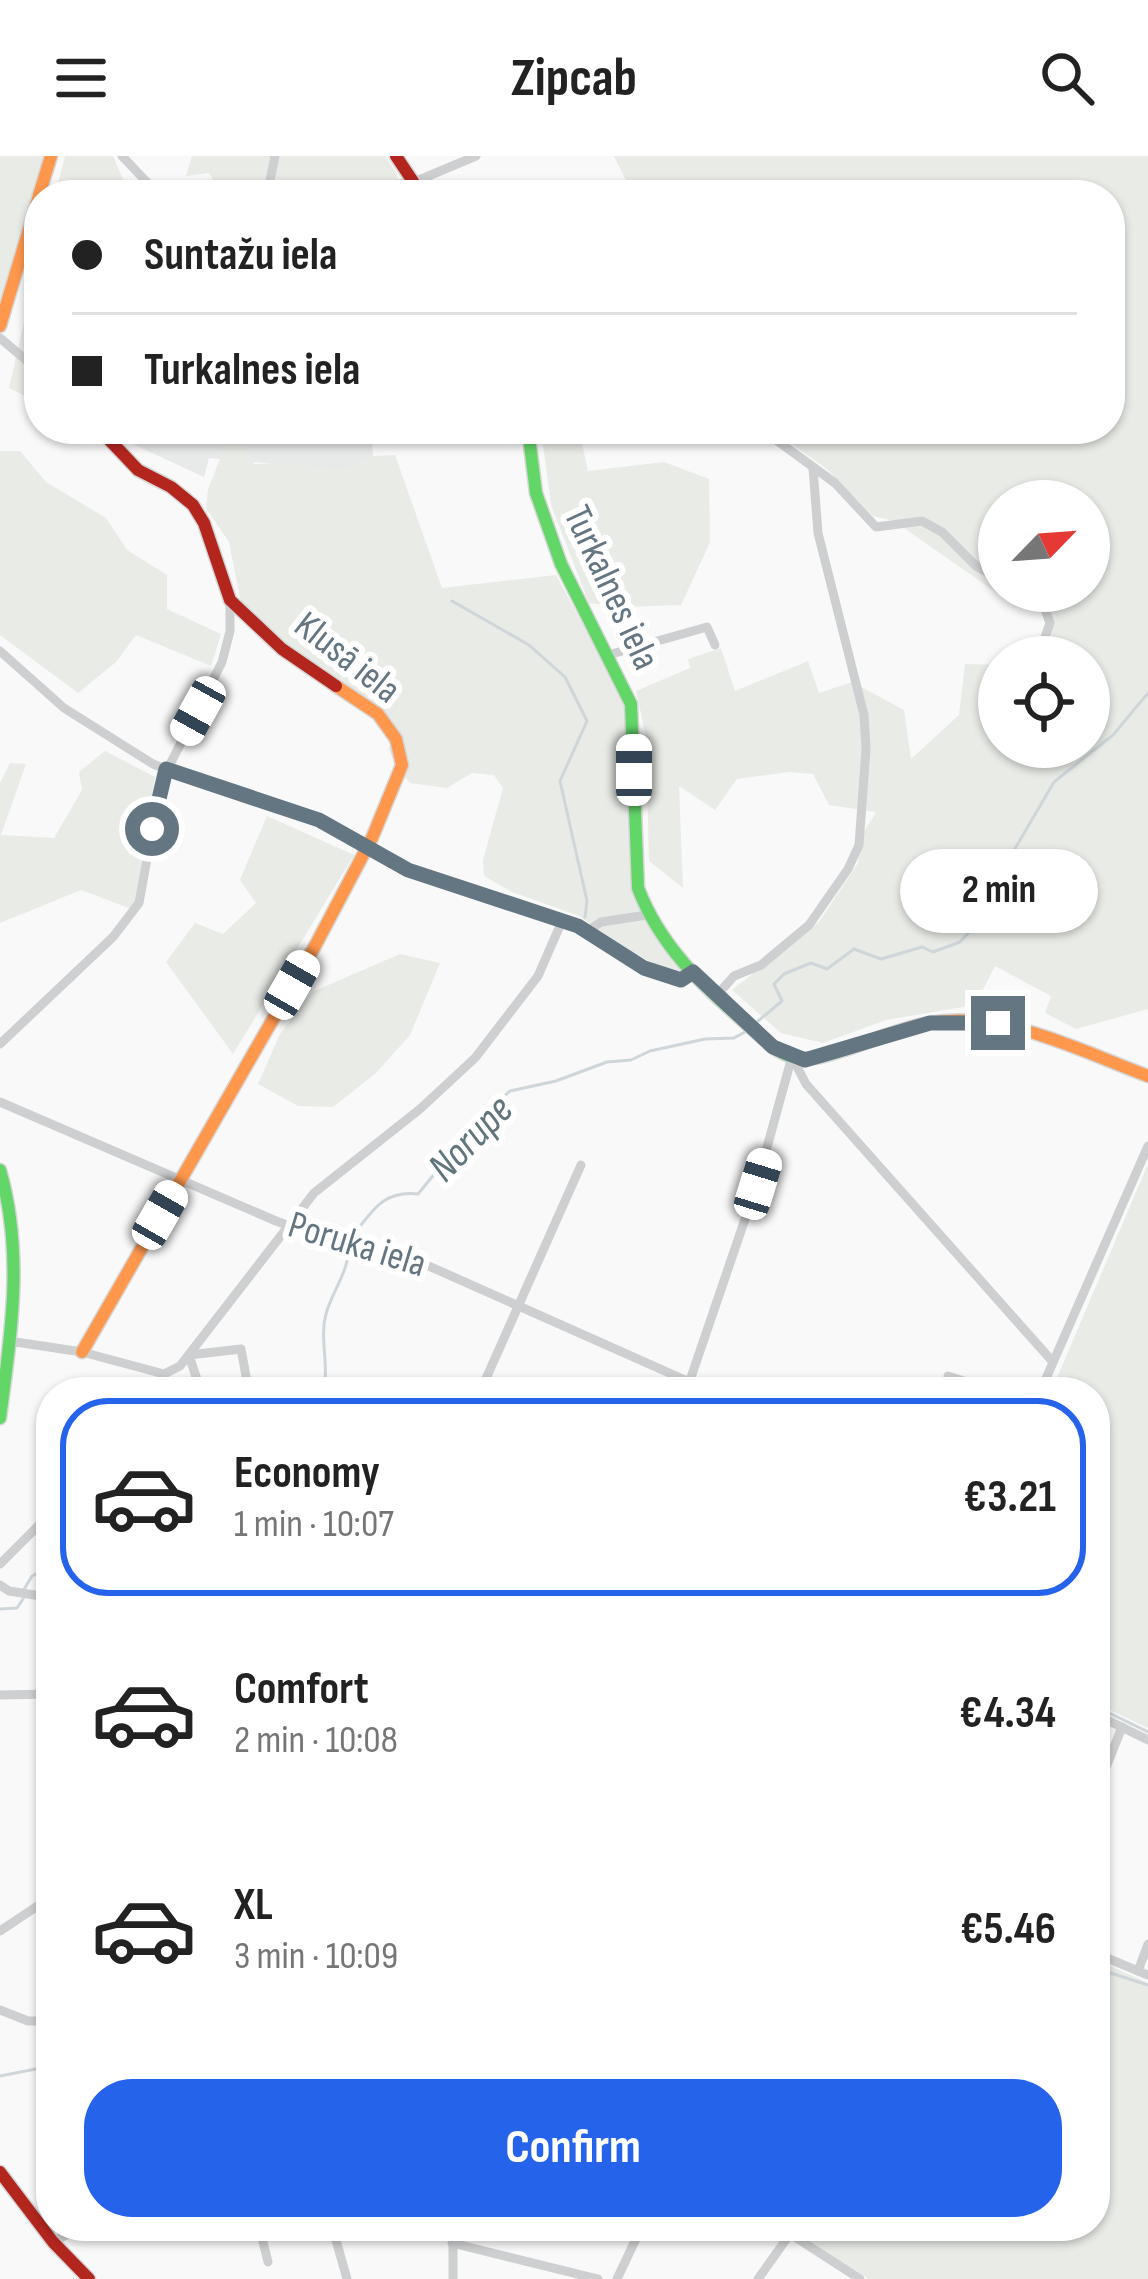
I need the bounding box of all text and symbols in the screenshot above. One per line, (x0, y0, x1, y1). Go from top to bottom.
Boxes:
icon: menu (48, 45, 114, 111)
icon: search (1034, 45, 1100, 111)
text: Zipcab (511, 46, 637, 111)
text: Suntažu iela (144, 228, 337, 283)
text: Turkalnes iela (144, 343, 360, 398)
north arrow (978, 480, 1110, 612)
map controls (978, 480, 1110, 768)
street label: Turkalnes iela (553, 499, 669, 677)
street label: Klusā iela (285, 602, 409, 714)
button: locate (978, 636, 1110, 768)
car (165, 671, 231, 751)
car (616, 734, 652, 806)
route start (125, 802, 179, 856)
callout: 2 min (899, 849, 1097, 933)
text: 2 min (962, 867, 1036, 914)
car (258, 945, 326, 1025)
route end (971, 996, 1025, 1050)
water label: Norupe (418, 1085, 524, 1193)
car (730, 1144, 786, 1224)
car (126, 1175, 194, 1255)
street label: Poruka iela (282, 1202, 432, 1288)
icon: car (90, 1443, 198, 1551)
text: Economy (234, 1446, 380, 1501)
text: €3.21 (963, 1470, 1056, 1525)
text: 1 min · 10:07 (234, 1501, 394, 1548)
icon: car (90, 1659, 198, 1767)
text: Comfort (234, 1662, 369, 1717)
text: €4.34 (959, 1686, 1056, 1741)
text: 2 min · 10:08 (234, 1717, 398, 1764)
icon: car (90, 1875, 198, 1983)
text: XL (234, 1878, 273, 1933)
text: €5.46 (960, 1902, 1056, 1957)
text: 3 min · 10:09 (234, 1933, 398, 1980)
button: Confirm (84, 2079, 1062, 2217)

